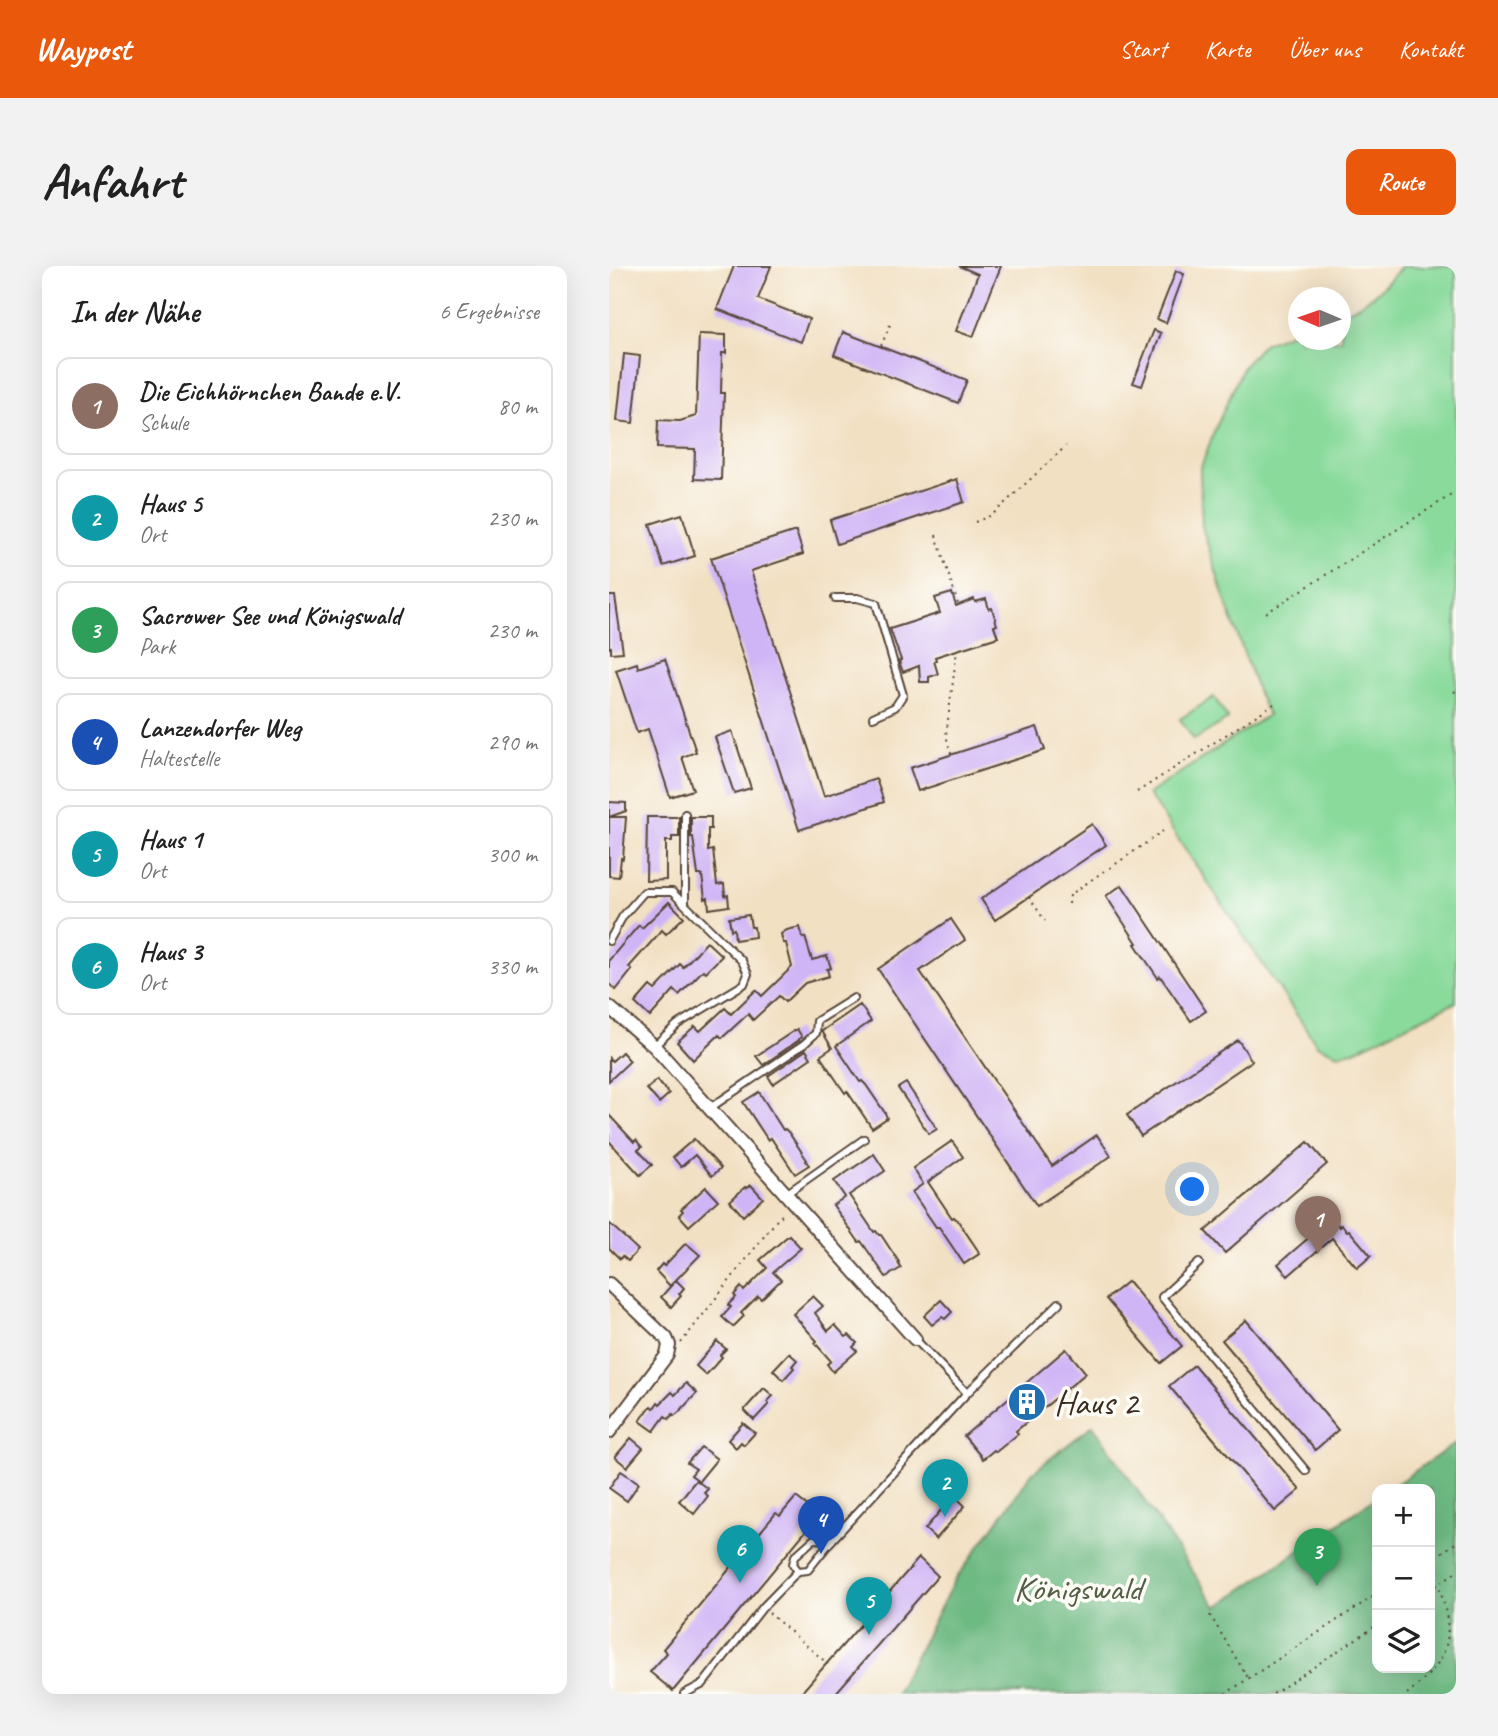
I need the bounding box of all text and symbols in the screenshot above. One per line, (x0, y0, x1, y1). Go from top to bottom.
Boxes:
text: Waypost (35, 28, 131, 70)
text: Start (1120, 34, 1167, 64)
text: Karte (1205, 34, 1251, 64)
text: Über uns (1289, 34, 1361, 64)
text: Kontakt (1399, 34, 1463, 64)
button: Route (1346, 149, 1456, 215)
text: Anfahrt (42, 151, 182, 213)
north arrow (1288, 287, 1351, 350)
text: In der Nähe (70, 293, 199, 331)
text: 6 Ergebnisse (439, 297, 539, 326)
text: Die Eichhörnchen Bande e.V. (139, 375, 400, 408)
text: 1 (90, 392, 100, 421)
text: 80 m (498, 392, 537, 421)
text: Schule (139, 408, 188, 437)
text: Haus 5 (139, 487, 202, 520)
text: 2 (90, 504, 100, 533)
text: 230 m (488, 504, 537, 533)
text: Ort (139, 520, 166, 549)
text: Sacrower See und Königswald (139, 599, 401, 632)
text: 3 (90, 616, 100, 645)
text: 230 m (488, 616, 537, 645)
text: Park (139, 632, 175, 661)
text: Lanzendorfer Weg (139, 711, 301, 744)
text: 4 (90, 728, 100, 757)
text: 290 m (488, 728, 537, 757)
text: Haltestelle (139, 744, 219, 773)
text: Haus 1 (139, 823, 202, 856)
text: 5 (90, 840, 100, 869)
text: 300 m (488, 840, 537, 869)
text: Ort (139, 856, 166, 885)
text: Haus 3 (139, 935, 202, 968)
text: 6 (90, 952, 100, 981)
text: 330 m (488, 952, 537, 981)
text: Ort (139, 968, 166, 997)
your location (1175, 1172, 1209, 1206)
pin: 1 (1295, 1196, 1341, 1254)
place label: Haus 2 (1054, 1380, 1141, 1425)
building icon: Haus 2 (1006, 1381, 1048, 1423)
pin: 2 (922, 1459, 968, 1517)
map controls (1372, 1484, 1435, 1673)
button: + (1372, 1484, 1435, 1547)
pin: 4 (798, 1496, 844, 1554)
pin: 6 (717, 1525, 763, 1583)
pin: 3 (1294, 1528, 1340, 1586)
button: − (1372, 1547, 1435, 1610)
park label: Königswald (1014, 1566, 1147, 1611)
pin: 5 (846, 1577, 892, 1635)
button: layers (1372, 1610, 1435, 1673)

